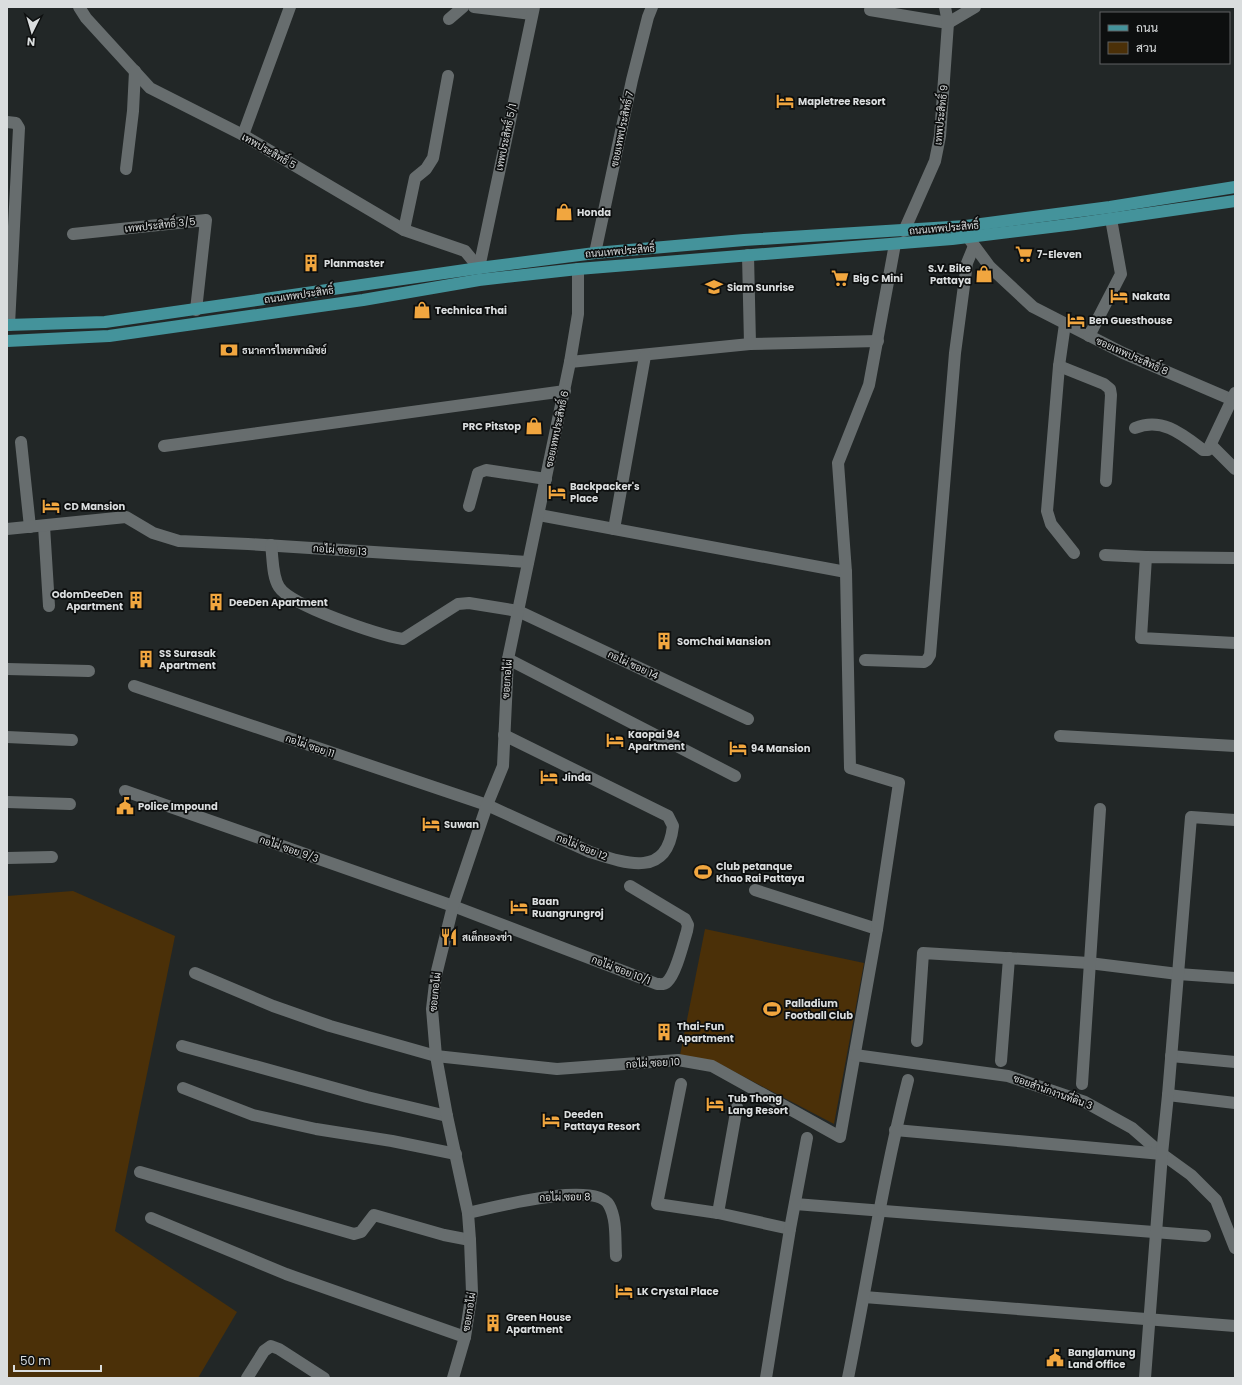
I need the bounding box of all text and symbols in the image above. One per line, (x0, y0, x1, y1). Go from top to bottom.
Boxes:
north arrow (12, 12, 52, 52)
legend (1100, 12, 1230, 64)
text: ถนน (1136, 19, 1159, 36)
text: N (26, 34, 36, 50)
text: สวน (1136, 39, 1157, 56)
street label: เทพประสิทธิ์ 9 (929, 84, 952, 146)
street label: ซอยเทพประสิทธิ์ 7 (605, 89, 637, 168)
hotel icon: Mapletree Resort (775, 91, 795, 111)
place label: Mapletree Resort (798, 94, 886, 109)
street label: เทพประสิทธิ์ 5/1 (490, 102, 520, 172)
street label: เทพประสิทธิ์ 5 (239, 128, 300, 173)
shop icon: Honda (554, 202, 574, 222)
place label: Honda (577, 205, 611, 220)
street label: เทพประสิทธิ์ 3/5 (124, 212, 196, 236)
street label: ถนนเทพประสิทธิ์ (908, 216, 980, 239)
street label: ถนนเทพประสิทธิ์ (584, 239, 656, 262)
supermarket icon: 7-Eleven (1014, 244, 1034, 264)
place label: 7-Eleven (1037, 247, 1082, 262)
building icon: Planmaster (301, 253, 321, 273)
place label: Planmaster (324, 256, 385, 271)
place label: S.V. Bike Pattaya (928, 261, 971, 288)
shop icon: S.V. Bike Pattaya (974, 264, 994, 284)
supermarket icon: Big C Mini (830, 268, 850, 288)
place label: Big C Mini (853, 271, 903, 286)
school or university icon: Siam Sunrise (704, 277, 724, 297)
place label: Siam Sunrise (727, 280, 794, 295)
street label: ถนนเทพประสิทธิ์ (263, 281, 335, 307)
hotel icon: Nakata (1109, 286, 1129, 306)
place label: Nakata (1132, 289, 1170, 304)
shop icon: Technica Thai (412, 300, 432, 320)
place label: Technica Thai (435, 303, 507, 318)
hotel icon: Ben Guesthouse (1066, 310, 1086, 330)
place label: Ben Guesthouse (1089, 313, 1172, 328)
street label: ซอยเทพประสิทธิ์ 8 (1093, 332, 1171, 379)
bank icon: ธนาคารไทยพาณิชย์ (219, 340, 239, 360)
place label: ธนาคารไทยพาณิชย์ (242, 343, 328, 358)
street label: ซอยเทพประสิทธิ์ 6 (540, 389, 572, 469)
shop icon: PRC Pitstop (524, 416, 544, 436)
place label: PRC Pitstop (462, 419, 521, 434)
place label: Backpacker's Place (570, 479, 640, 506)
hotel icon: Backpacker's Place (547, 482, 567, 502)
hotel icon: CD Mansion (41, 496, 61, 516)
place label: CD Mansion (64, 499, 126, 514)
street label: กอไผ่ ซอย 13 (313, 541, 368, 559)
place label: OdomDeeDen Apartment (52, 587, 123, 614)
building icon: OdomDeeDen Apartment (126, 590, 146, 610)
building icon: DeeDen Apartment (206, 592, 226, 612)
place label: DeeDen Apartment (229, 595, 328, 610)
building icon: SomChai Mansion (654, 631, 674, 651)
place label: SomChai Mansion (677, 634, 771, 649)
place label: SS Surasak Apartment (159, 646, 217, 673)
street label: กอไผ่ ซอย 14 (605, 647, 661, 683)
building icon: SS Surasak Apartment (136, 649, 156, 669)
street label: ซอยกอไผ่ (498, 659, 516, 699)
place label: Kaopai 94 Apartment (628, 727, 685, 754)
hotel icon: Kaopai 94 Apartment (605, 730, 625, 750)
street label: กอไผ่ ซอย 11 (283, 731, 337, 761)
hotel icon: 94 Mansion (728, 738, 748, 758)
place label: 94 Mansion (751, 741, 811, 756)
hotel icon: Jinda (539, 767, 559, 787)
place label: Jinda (562, 770, 591, 785)
public building icon: Police Impound (115, 796, 135, 816)
place label: Police Impound (138, 799, 218, 814)
hotel icon: Suwan (421, 814, 441, 834)
place label: Suwan (444, 817, 479, 832)
street label: กอไผ่ ซอย 12 (554, 830, 610, 864)
street label: กอไผ่ ซอย 9/3 (257, 832, 321, 866)
place label: Club petanque Khao Rai Pattaya (716, 859, 805, 886)
sports icon: Club petanque Khao Rai Pattaya (693, 862, 713, 882)
place label: Baan Ruangrungroj (532, 894, 604, 921)
hotel icon: Baan Ruangrungroj (509, 897, 529, 917)
restaurant icon: สเต็กยองซ่า (439, 927, 459, 947)
place label: สเต็กยองซ่า (462, 930, 512, 945)
street label: กอไผ่ ซอย 10/1 (589, 952, 653, 988)
street label: ซอยกอไผ่ (425, 972, 445, 1012)
place label: Palladium Football Club (785, 996, 853, 1023)
sports icon: Palladium Football Club (762, 999, 782, 1019)
place label: Thai-Fun Apartment (677, 1019, 734, 1046)
building icon: Thai-Fun Apartment (654, 1022, 674, 1042)
street label: กอไผ่ ซอย 10 (625, 1054, 681, 1072)
street label: ซอยสำนักงานที่ดิน 3 (1011, 1070, 1095, 1113)
place label: Tub Thong Lang Resort (728, 1091, 788, 1118)
hotel icon: Tub Thong Lang Resort (705, 1094, 725, 1114)
place label: Deeden Pattaya Resort (564, 1107, 640, 1134)
hotel icon: Deeden Pattaya Resort (541, 1110, 561, 1130)
street label: กอไผ่ ซอย 8 (539, 1189, 591, 1205)
hotel icon: LK Crystal Place (614, 1281, 634, 1301)
place label: LK Crystal Place (637, 1284, 719, 1299)
street label: ซอยกอไผ่ (459, 1291, 479, 1333)
place label: Green House Apartment (506, 1310, 571, 1337)
building icon: Green House Apartment (483, 1313, 503, 1333)
place label: Banglamung Land Office (1068, 1345, 1136, 1372)
scale bar (14, 1347, 101, 1373)
public building icon: Banglamung Land Office (1045, 1348, 1065, 1368)
text: 50 m (20, 1352, 51, 1369)

